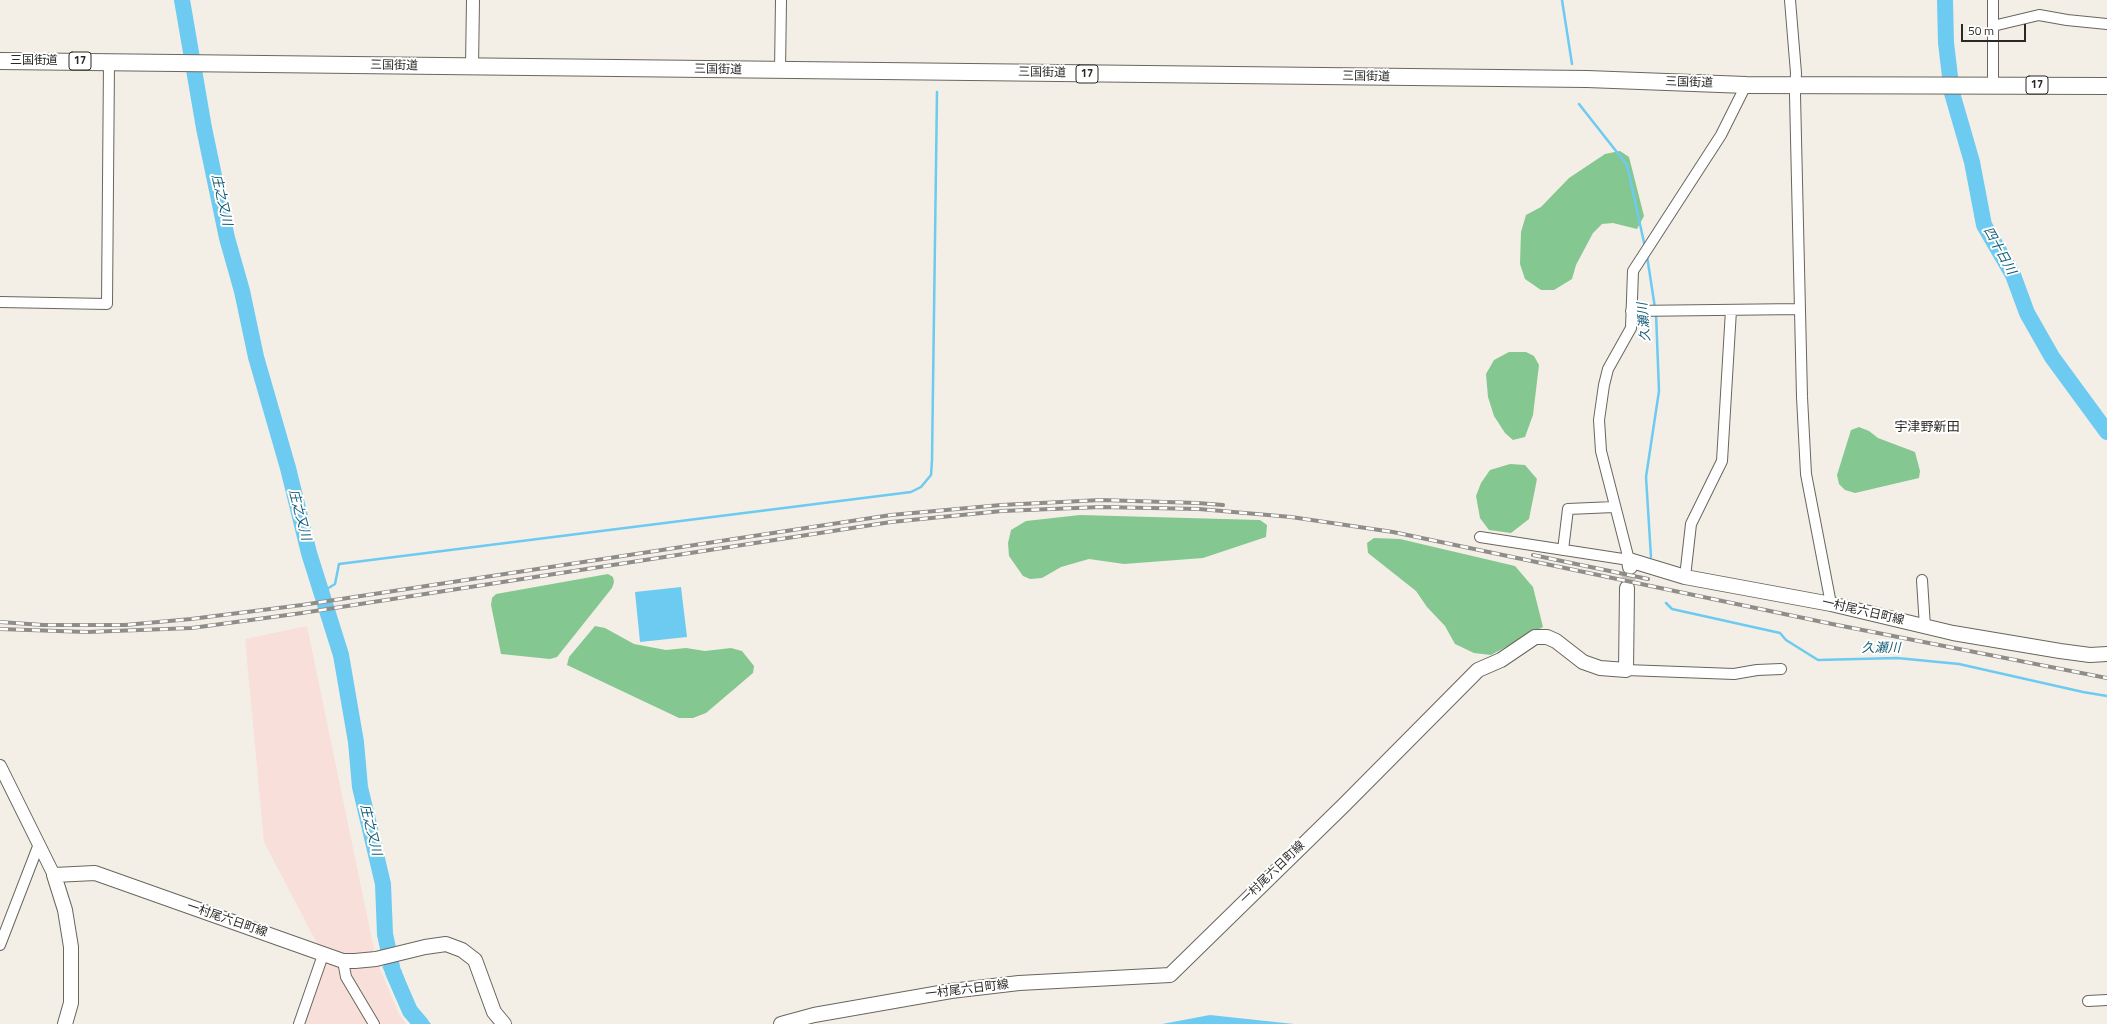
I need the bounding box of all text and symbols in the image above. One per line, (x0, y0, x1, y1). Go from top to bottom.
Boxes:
scale bar (1963, 16, 2028, 42)
text: 50 m (1968, 21, 1994, 40)
road number: 17 (69, 52, 91, 70)
street label: 三国街道 (10, 54, 58, 68)
street label: 三国街道 (370, 58, 418, 74)
street label: 三国街道 (694, 62, 742, 78)
street label: 三国街道 (1018, 65, 1066, 81)
road number: 17 (1076, 65, 1098, 83)
street label: 三国街道 (1342, 69, 1390, 85)
street label: 三国街道 (1665, 75, 1713, 91)
road number: 17 (2026, 76, 2048, 94)
water label: 庄之又川 (208, 173, 234, 227)
water label: 四十日川 (1980, 224, 2018, 278)
water label: 久瀬川 (1636, 302, 1654, 342)
district label: 宇津野新田 (1895, 420, 1959, 436)
water label: 庄之又川 (285, 488, 313, 542)
street label: 一村尾六日町線 (1820, 596, 1906, 628)
water label: 久瀬川 (1862, 641, 1900, 657)
water label: 庄之又川 (356, 803, 384, 857)
street label: 一村尾六日町線 (1238, 839, 1308, 907)
street label: 一村尾六日町線 (185, 900, 269, 940)
street label: 一村尾六日町線 (924, 978, 1010, 1002)

